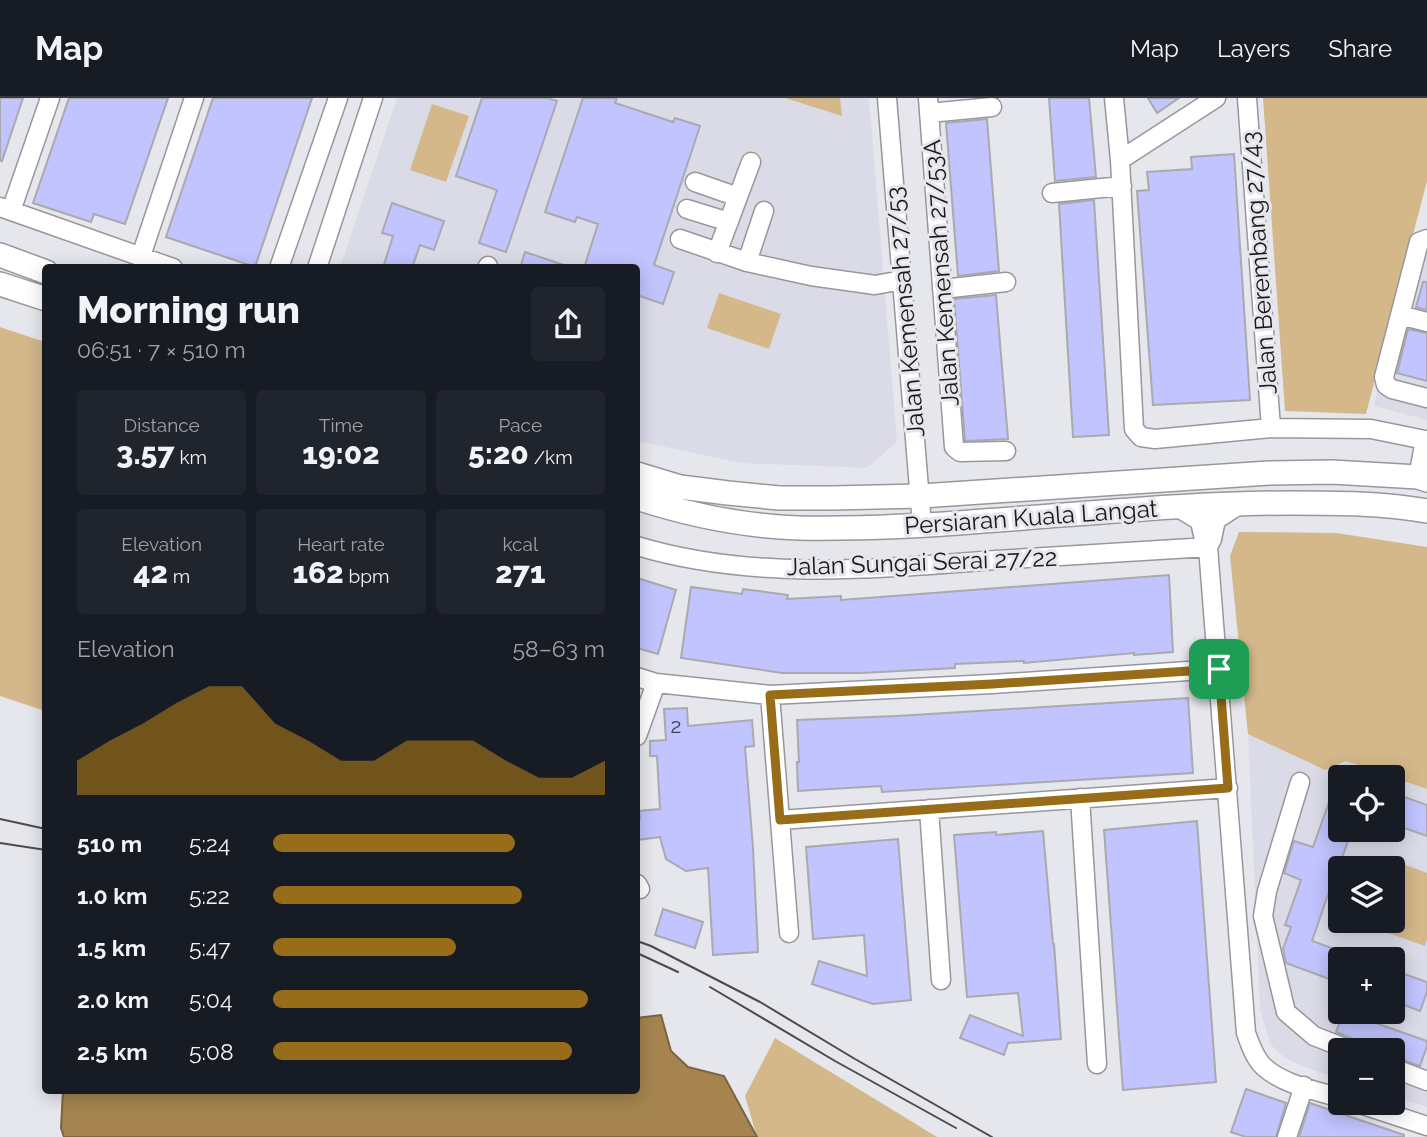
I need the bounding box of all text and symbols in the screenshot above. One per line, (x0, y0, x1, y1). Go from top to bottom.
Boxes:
text: Map (35, 29, 103, 68)
text: Map (1130, 34, 1179, 63)
text: Layers (1217, 34, 1290, 63)
text: Share (1328, 34, 1392, 63)
street label: Jalan Berembang 27/43 (1235, 131, 1283, 395)
street label: Jalan Kemensah 27/53A (917, 139, 965, 407)
street label: Jalan Kemensah 27/53 (880, 186, 930, 438)
text: Morning run (77, 287, 300, 332)
button: share (531, 287, 605, 361)
text: 06:51 · 7 × 510 m (77, 336, 246, 363)
text: Distance (124, 414, 200, 436)
text: Time (319, 414, 363, 436)
text: Pace (499, 414, 542, 436)
text: 3.57 (116, 436, 175, 471)
text: 19:02 (302, 436, 380, 471)
text: 5:20 (468, 436, 529, 471)
text: km (175, 446, 207, 468)
text: /km (529, 446, 573, 468)
street label: Persiaran Kuala Langat (903, 494, 1159, 540)
text: Elevation (121, 533, 202, 555)
text: Heart rate (297, 533, 385, 555)
text: kcal (503, 533, 538, 555)
street label: Jalan Sungai Serai 27/22 (786, 543, 1058, 581)
text: 42 (133, 555, 168, 590)
text: 162 (293, 555, 344, 590)
text: 271 (495, 555, 545, 590)
text: m (168, 565, 190, 587)
text: bpm (344, 565, 389, 587)
text: Elevation (77, 635, 175, 662)
text: 58–63 m (513, 635, 605, 662)
pin (1189, 639, 1249, 699)
icon: arrive (1200, 650, 1238, 688)
house number: 2 (671, 713, 681, 738)
map controls (1328, 765, 1405, 1115)
button: locate (1328, 765, 1405, 842)
text: 510 m (77, 830, 142, 857)
text: 5:24 (189, 830, 230, 857)
button: layers (1328, 856, 1405, 933)
text: 1.0 km (77, 882, 147, 909)
text: 5:22 (189, 882, 230, 909)
text: 1.5 km (77, 934, 146, 961)
text: 5:47 (189, 934, 231, 961)
button: + (1328, 947, 1405, 1024)
text: 2.0 km (77, 986, 149, 1013)
text: 5:04 (189, 986, 233, 1013)
text: 2.5 km (77, 1038, 148, 1065)
text: 5:08 (189, 1038, 234, 1065)
button: − (1328, 1038, 1405, 1115)

